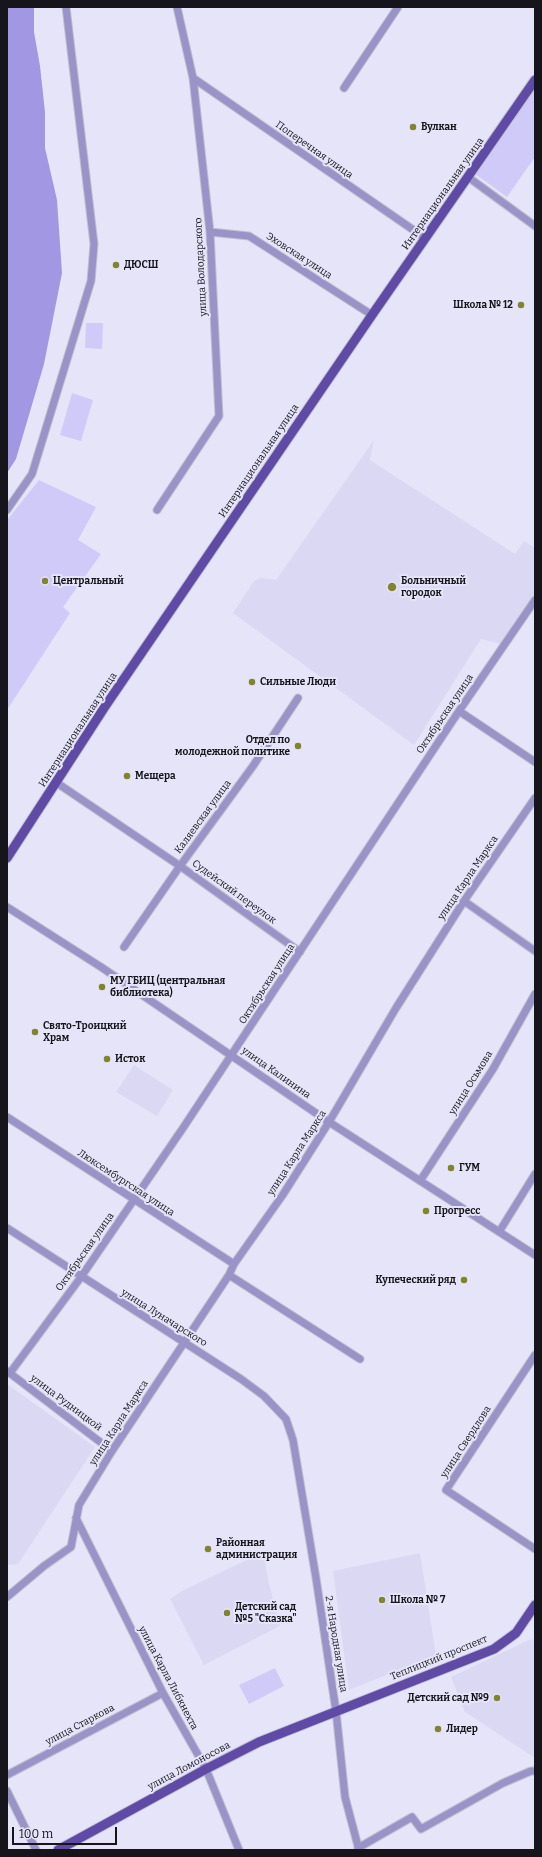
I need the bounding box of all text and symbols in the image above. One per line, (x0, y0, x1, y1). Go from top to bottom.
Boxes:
street label: Поперечная улица (273, 119, 355, 181)
place label: Вулкан (421, 121, 457, 133)
marker: Вулкан (408, 122, 418, 132)
street label: Интернациональная улица (400, 136, 486, 252)
street label: улица Володарского (192, 217, 210, 317)
street label: Эховская улица (264, 230, 334, 282)
place label: ДЮСШ (124, 259, 158, 271)
marker: ДЮСШ (111, 260, 121, 270)
place label: Школа № 12 (453, 299, 513, 311)
marker: Школа № 12 (516, 300, 526, 310)
street label: Интернациональная улица (216, 402, 302, 520)
place label: Центральный (53, 575, 124, 587)
place label: Больничный городок (401, 575, 466, 598)
marker: Центральный (40, 576, 50, 586)
marker: Больничный городок (386, 581, 398, 593)
street label: Интернациональная улица (36, 670, 120, 790)
street label: Октябрьская улица (414, 672, 476, 756)
place label: Сильные Люди (260, 676, 336, 688)
marker: Сильные Люди (247, 677, 257, 687)
place label: Отдел по молодежной политике (175, 734, 290, 758)
marker: Отдел по молодежной политике (293, 741, 303, 751)
place label: Мещера (135, 770, 176, 782)
marker: Мещера (122, 771, 132, 781)
street label: Каляевская улица (172, 778, 234, 856)
street label: улица Карла Маркса (435, 834, 501, 922)
street label: Судейский переулок (190, 857, 278, 927)
street label: Октябрьская улица (237, 942, 297, 1026)
place label: МУ ГБИЦ (центральная библиотека) (110, 975, 225, 998)
marker: МУ ГБИЦ (центральная библиотека) (97, 982, 107, 992)
place label: Свято-Троицкий Храм (43, 1020, 126, 1044)
marker: Свято-Троицкий Храм (30, 1027, 40, 1037)
street label: улица Калинина (239, 1045, 313, 1101)
street label: улица Осьмова (447, 1049, 495, 1117)
place label: Исток (115, 1053, 145, 1065)
marker: Исток (102, 1054, 112, 1064)
street label: улица Карла Маркса (265, 1108, 329, 1198)
street label: Люксембургская улица (75, 1147, 177, 1219)
place label: ГУМ (459, 1162, 480, 1174)
marker: ГУМ (446, 1163, 456, 1173)
place label: Прогресс (434, 1205, 480, 1217)
marker: Прогресс (421, 1206, 431, 1216)
street label: Октябрьская улица (53, 1210, 117, 1294)
place label: Купеческий ряд (376, 1274, 456, 1286)
marker: Купеческий ряд (459, 1275, 469, 1285)
street label: улица Луначарского (119, 1287, 209, 1349)
street label: улица Рудницкой (28, 1372, 104, 1434)
street label: улица Карла Маркса (87, 1378, 151, 1468)
street label: улица Свердлова (438, 1404, 494, 1480)
place label: Районная администрация (216, 1537, 297, 1560)
marker: Районная администрация (203, 1544, 213, 1554)
place label: Школа № 7 (390, 1594, 445, 1606)
street label: 2-я Народная улица (322, 1595, 350, 1693)
marker: Школа № 7 (377, 1595, 387, 1605)
place label: Детский сад №5 "Сказка" (235, 1601, 297, 1624)
marker: Детский сад №5 "Сказка" (222, 1608, 232, 1618)
street label: улица Карла Либкнехта (136, 1624, 200, 1732)
street label: Теплицкий проспект (389, 1633, 489, 1683)
place label: Детский сад №9 (408, 1692, 489, 1704)
marker: Детский сад №9 (492, 1693, 502, 1703)
street label: улица Старкова (44, 1702, 116, 1748)
place label: Лидер (446, 1723, 478, 1735)
marker: Лидер (433, 1724, 443, 1734)
street label: улица Ломоносова (146, 1739, 232, 1793)
scale bar (14, 1819, 119, 1845)
text: 100 m (19, 1827, 53, 1841)

